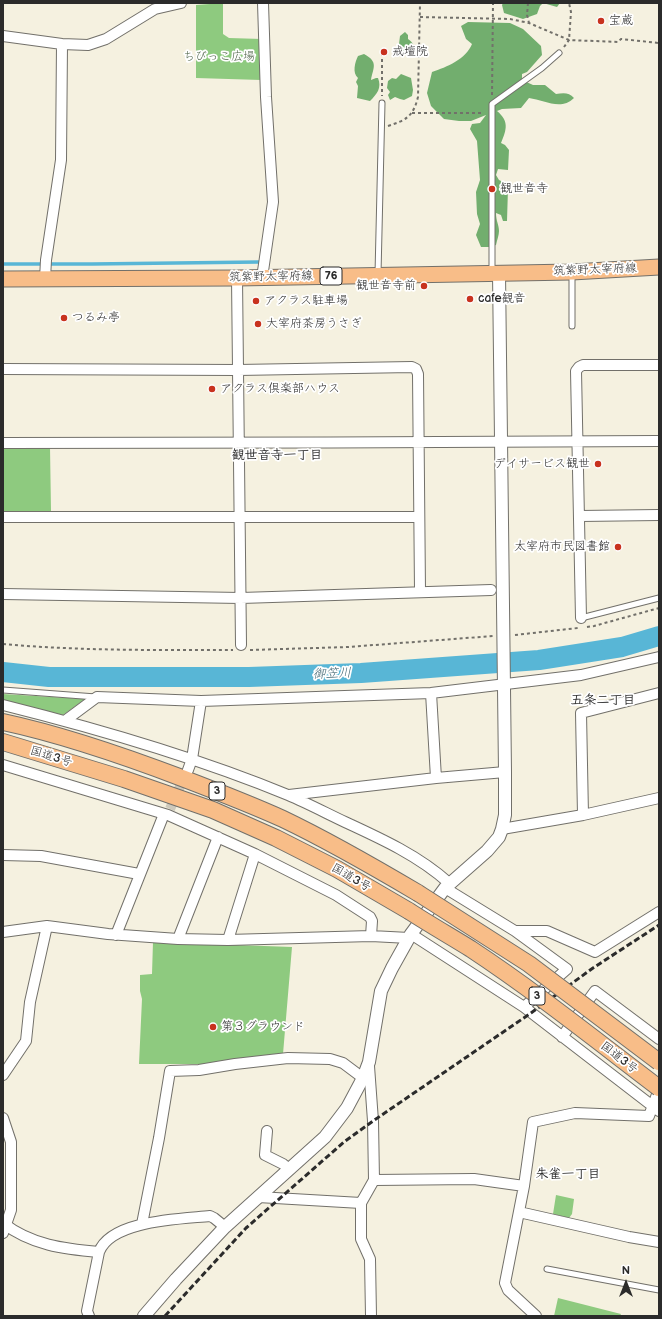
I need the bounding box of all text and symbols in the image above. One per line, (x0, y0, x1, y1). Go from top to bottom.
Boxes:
place label: 宝蔵 (609, 14, 633, 28)
marker: 宝蔵 (596, 16, 606, 26)
place label: 戒壇院 (392, 45, 428, 59)
marker: 戒壇院 (379, 47, 389, 57)
park label: ちびっこ広場 (183, 50, 255, 64)
place label: 観世音寺 (500, 182, 548, 196)
marker: 観世音寺 (487, 184, 497, 194)
street label: 筑紫野太宰府線 (553, 261, 637, 279)
road number: 76 (320, 267, 342, 285)
street label: 筑紫野太宰府線 (229, 269, 313, 285)
place label: 観世音寺前 (356, 279, 416, 293)
marker: 観世音寺前 (419, 281, 429, 291)
place label: cafe観音 (478, 292, 526, 306)
place label: アクラス駐車場 (264, 294, 348, 308)
marker: cafe観音 (465, 294, 475, 304)
marker: アクラス駐車場 (251, 296, 261, 306)
place label: つるみ亭 (72, 311, 120, 325)
marker: つるみ亭 (59, 313, 69, 323)
place label: 大宰府茶房うさぎ (266, 317, 362, 331)
marker: 大宰府茶房うさぎ (253, 319, 263, 329)
place label: アクラス倶楽部ハウス (220, 382, 340, 396)
marker: アクラス倶楽部ハウス (207, 384, 217, 394)
district label: 観世音寺一丁目 (232, 448, 322, 464)
place label: デイサービス観世 (494, 457, 590, 471)
marker: デイサービス観世 (593, 459, 603, 469)
place label: 太宰府市民図書館 (514, 540, 610, 554)
marker: 太宰府市民図書館 (613, 542, 623, 552)
water label: 御笠川 (312, 666, 352, 682)
district label: 五条二丁目 (571, 693, 635, 709)
street label: 国道3号 (28, 744, 74, 770)
road number: 3 (209, 782, 225, 800)
street label: 国道3号 (329, 861, 373, 895)
road number: 3 (529, 987, 545, 1005)
place label: 第３グラウンド (221, 1020, 305, 1034)
marker: 第３グラウンド (208, 1022, 218, 1032)
street label: 国道3号 (597, 1039, 641, 1077)
district label: 朱雀一丁目 (536, 1167, 600, 1183)
north arrow (606, 1263, 646, 1303)
text: N (622, 1264, 630, 1277)

